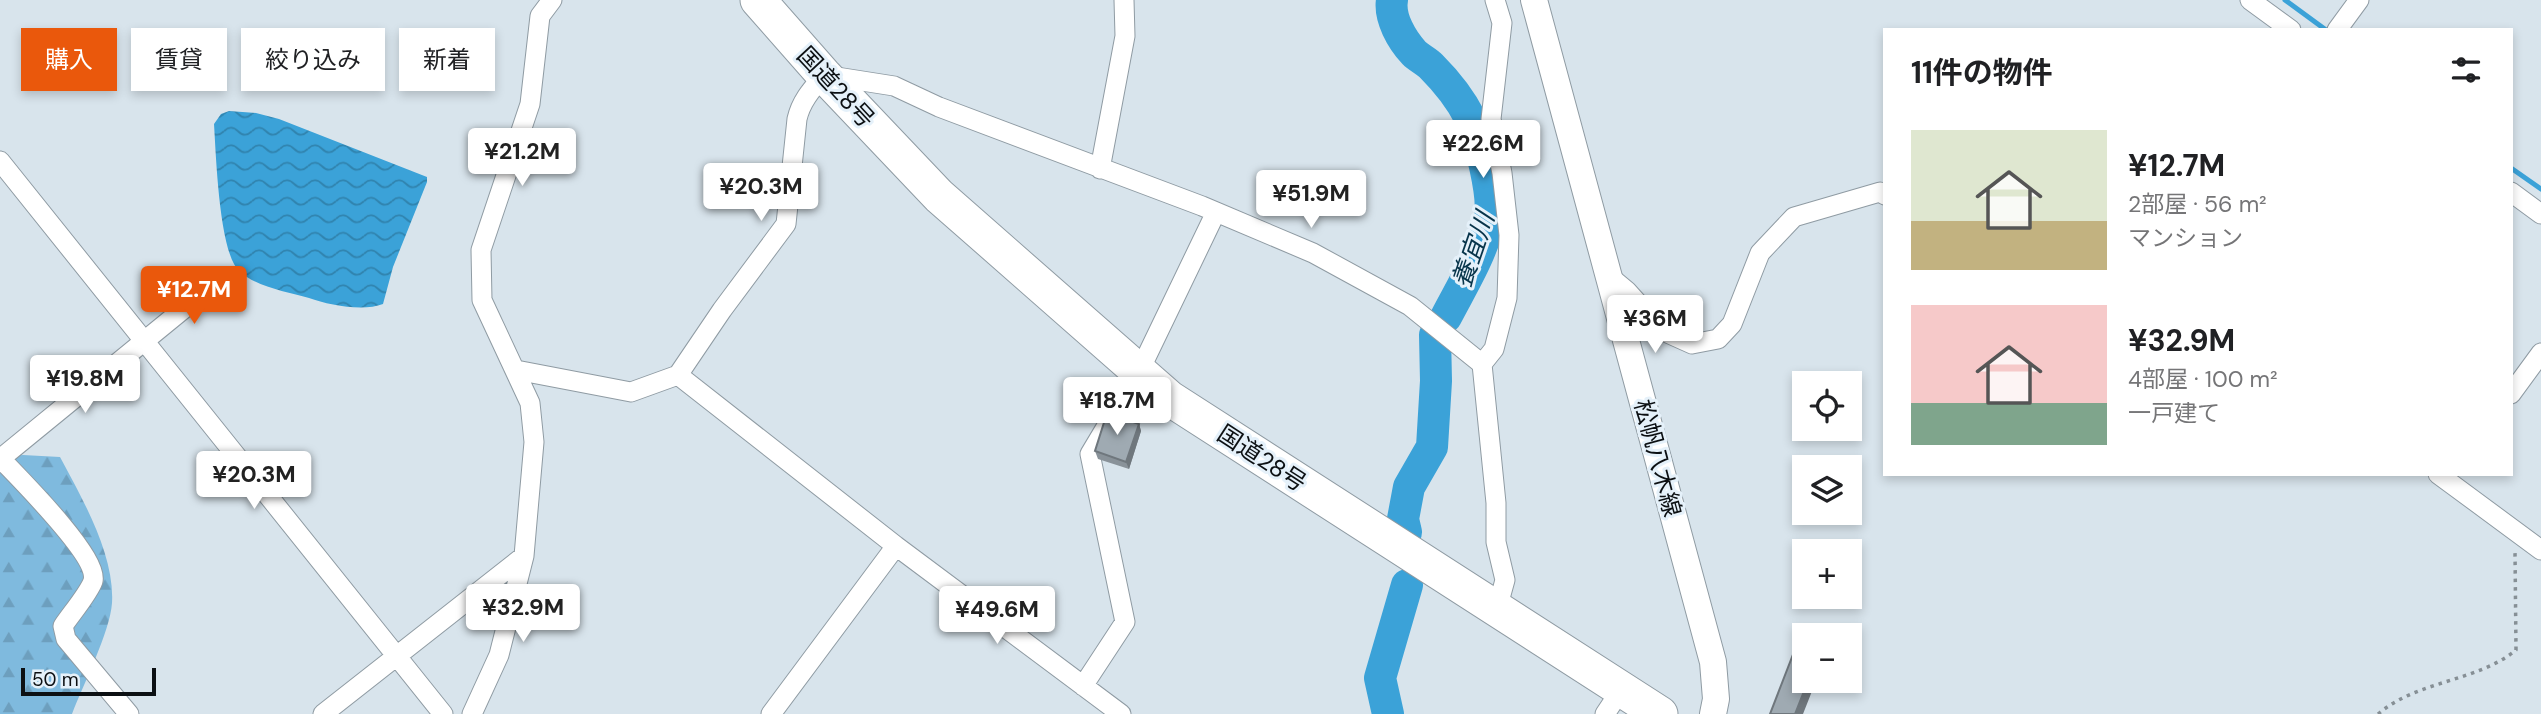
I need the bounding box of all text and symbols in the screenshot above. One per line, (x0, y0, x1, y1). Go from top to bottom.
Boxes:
chip: 購入 (21, 28, 117, 91)
chip: 賃貸 (131, 28, 227, 91)
chip: 絞り込み (241, 28, 385, 91)
chip: 新着 (399, 28, 495, 91)
street label: 国道28号 (791, 40, 881, 134)
icon: filters (2447, 51, 2485, 89)
text: 11件の物件 (1911, 53, 2053, 92)
pin: ¥22.6M (1426, 120, 1540, 180)
pin: ¥21.2M (465, 128, 579, 188)
text: ¥22.6M (1442, 128, 1524, 158)
text: ¥21.2M (484, 136, 560, 166)
text: ¥12.7M (2128, 146, 2225, 185)
icon: home (1967, 158, 2051, 242)
pin: ¥20.3M (704, 164, 818, 223)
pin: ¥51.9M (1254, 170, 1368, 230)
text: ¥20.3M (719, 171, 803, 201)
text: ¥51.9M (1272, 178, 1350, 208)
text: 2部屋 · 56 m² (2128, 189, 2267, 219)
water label: 養宜川 (1444, 205, 1503, 292)
text: マンション (2128, 223, 2243, 253)
pin: ¥12.7M (137, 266, 251, 326)
text: ¥12.7M (157, 274, 231, 304)
pin: ¥36M (1614, 296, 1696, 355)
text: ¥36M (1623, 303, 1687, 333)
text: ¥32.9M (2128, 321, 2235, 360)
icon: home (1967, 333, 2051, 417)
pin: ¥19.8M (28, 356, 142, 415)
text: ¥19.8M (46, 363, 124, 393)
text: 4部屋 · 100 m² (2128, 364, 2278, 394)
map controls (1792, 371, 1862, 693)
button: locate (1792, 371, 1862, 441)
pin: ¥18.7M (1060, 378, 1174, 437)
text: ¥18.7M (1079, 385, 1155, 415)
street label: 松帆八木線 (1627, 396, 1689, 520)
text: 一戸建て (2128, 398, 2220, 428)
street label: 国道28号 (1212, 418, 1312, 498)
pin: ¥20.3M (197, 452, 311, 511)
button: layers (1792, 455, 1862, 525)
text: ¥20.3M (212, 459, 296, 489)
button: + (1792, 539, 1862, 609)
pin: ¥32.9M (466, 584, 580, 644)
pin: ¥49.6M (940, 586, 1054, 646)
text: ¥32.9M (482, 592, 564, 622)
text: ¥49.6M (955, 594, 1039, 624)
button: − (1792, 623, 1862, 693)
scale bar (21, 665, 156, 697)
text: 50 m (32, 667, 79, 692)

